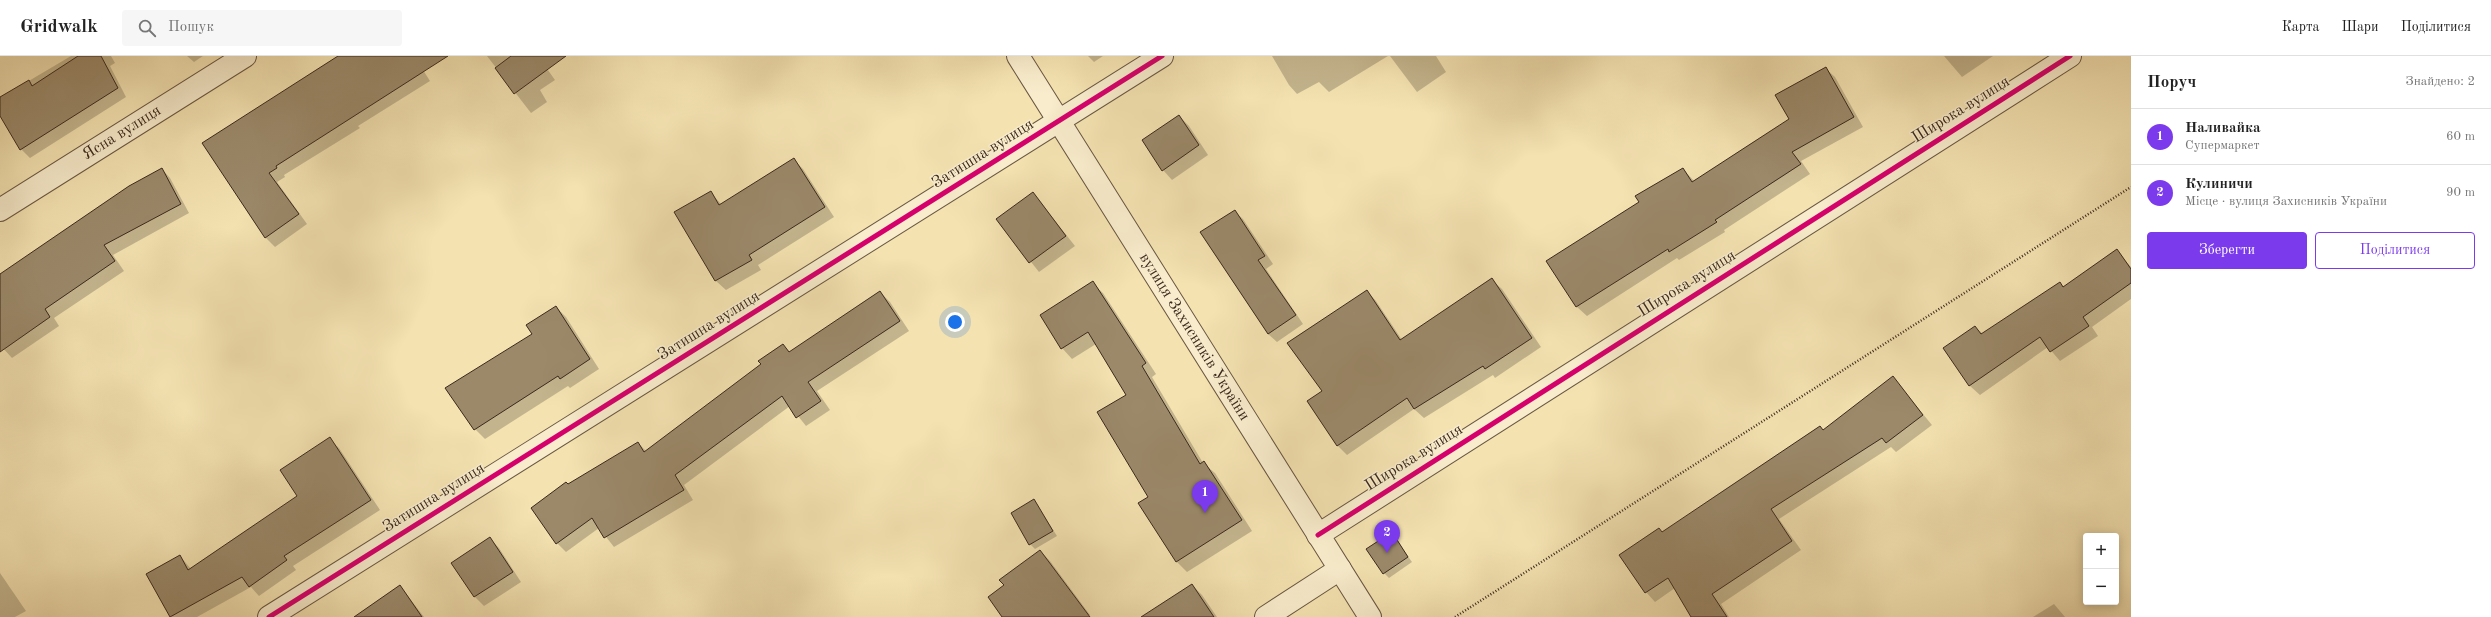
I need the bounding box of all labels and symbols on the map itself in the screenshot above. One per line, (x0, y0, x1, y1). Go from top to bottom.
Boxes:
street label: Широка вулиця (1909, 74, 2013, 146)
street label: Ясна вулиця (80, 103, 164, 163)
street label: Затишна вулиця (929, 116, 1037, 192)
street label: Широка вулиця (1635, 248, 1739, 320)
street label: вулиця Захисників України (1136, 250, 1252, 424)
street label: Затишна вулиця (655, 288, 763, 364)
your location (945, 312, 965, 332)
street label: Широка вулиця (1362, 422, 1466, 494)
street label: Затишна вулиця (380, 460, 488, 536)
pin: 1 (1192, 480, 1218, 513)
pin: 2 (1374, 520, 1400, 553)

